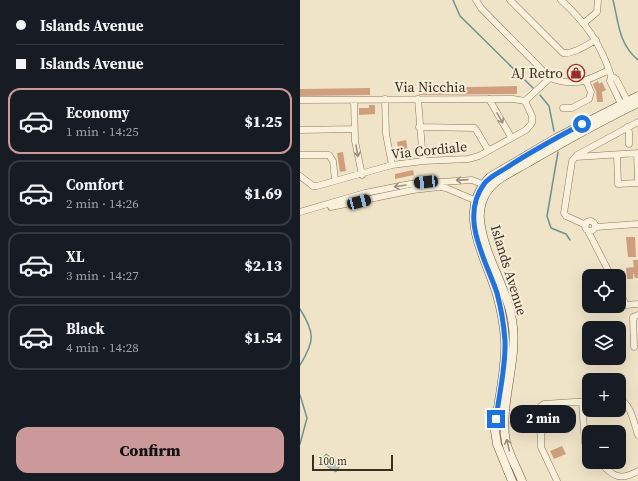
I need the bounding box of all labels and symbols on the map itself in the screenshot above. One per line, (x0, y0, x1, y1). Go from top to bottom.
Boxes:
place label: AJ Retro (511, 63, 563, 83)
shop icon: AJ Retro (566, 63, 586, 83)
street label: Via Nicchia (394, 77, 467, 97)
one-way arrow (496, 112, 504, 124)
route start (573, 115, 591, 133)
street label: Via Cordiale (390, 136, 468, 164)
one-way arrow (353, 145, 361, 158)
car (413, 175, 439, 189)
one-way arrow (456, 177, 469, 184)
one-way arrow (394, 182, 407, 190)
car (346, 193, 372, 211)
street label: Islands Avenue (486, 222, 532, 318)
callout: 2 min (510, 405, 576, 433)
route end (487, 410, 505, 428)
one-way arrow (503, 439, 511, 452)
scale bar (312, 453, 393, 472)

